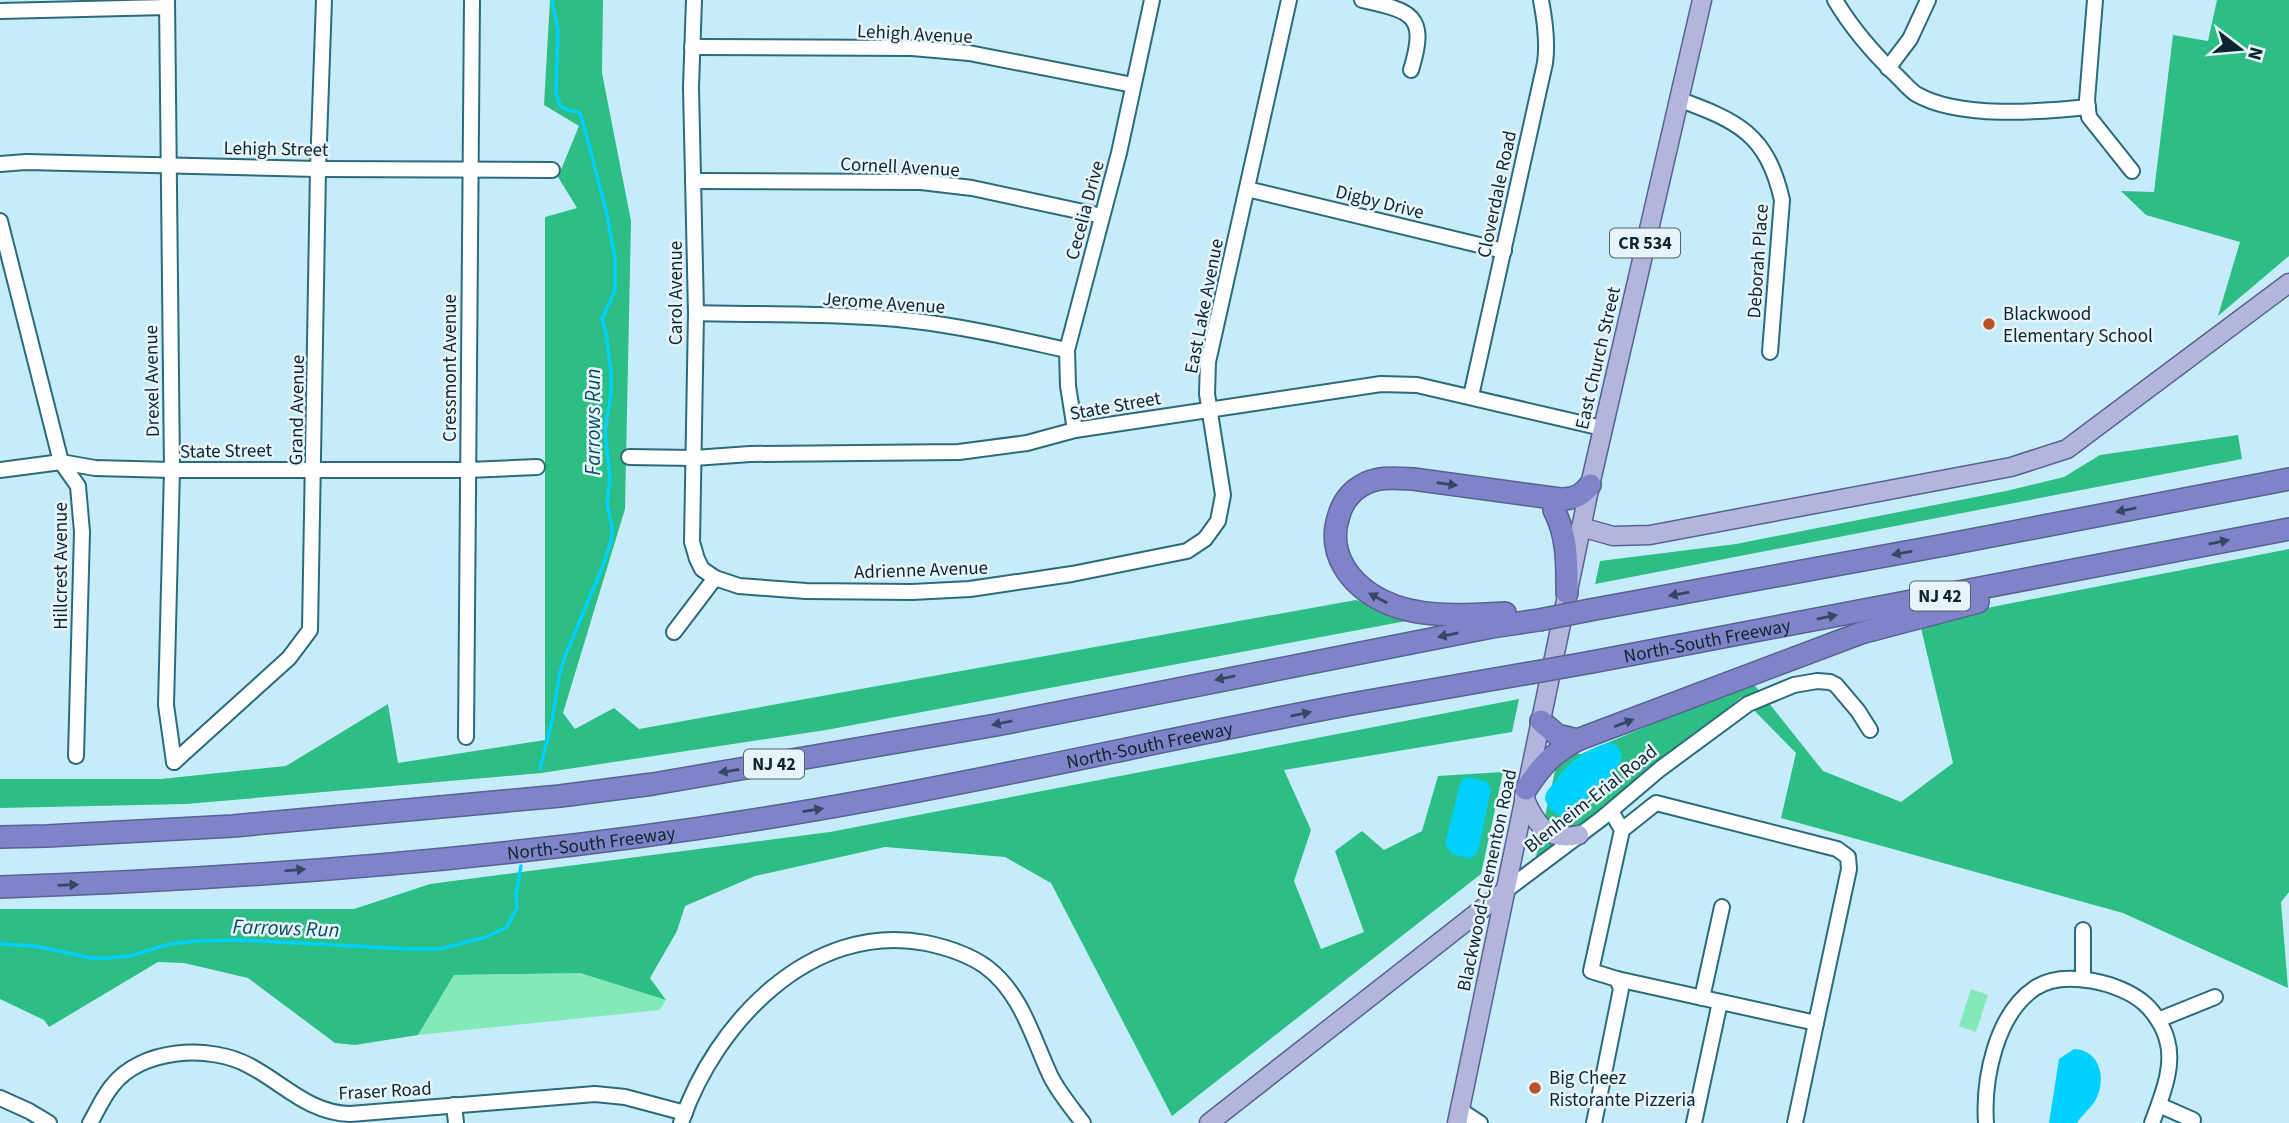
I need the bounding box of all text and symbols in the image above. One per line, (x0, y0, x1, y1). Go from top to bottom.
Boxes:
north arrow (2205, 14, 2275, 84)
street label: Lehigh Avenue (856, 18, 973, 51)
text: N (2240, 43, 2270, 63)
street label: Cloverdale Road (1471, 128, 1524, 260)
street label: Lehigh Street (223, 135, 329, 164)
street label: Cornell Avenue (839, 151, 960, 184)
street label: Cecelia Drive (1059, 158, 1112, 263)
street label: Digby Drive (1333, 178, 1427, 226)
street label: Deborah Place (1741, 203, 1776, 319)
road number: CR 534 (1610, 229, 1680, 258)
street label: East Lake Avenue (1178, 236, 1231, 376)
street label: Carol Avenue (663, 241, 690, 345)
street label: East Church Street (1569, 284, 1628, 432)
street label: Jerome Avenue (822, 286, 946, 321)
street label: Cressmont Avenue (437, 294, 464, 442)
place label: Blackwood Elementary School (2003, 301, 2153, 350)
marker: Blackwood Elementary School (1981, 316, 1997, 332)
street label: Drexel Avenue (138, 325, 167, 437)
street label: Grand Avenue (283, 354, 312, 466)
water label: Farrows Run (578, 369, 608, 475)
street label: State Street (1068, 385, 1163, 428)
street label: State Street (180, 437, 273, 466)
one-way arrow (1436, 479, 1458, 490)
street label: Hillcrest Avenue (48, 502, 75, 630)
one-way arrow (2115, 505, 2137, 516)
one-way arrow (2208, 537, 2230, 548)
one-way arrow (1891, 548, 1913, 559)
street label: Adrienne Avenue (854, 555, 989, 586)
road number: NJ 42 (1910, 582, 1970, 610)
one-way arrow (1668, 589, 1690, 600)
one-way arrow (1368, 592, 1388, 604)
one-way arrow (1816, 611, 1838, 622)
street label: North-South Freeway (1622, 612, 1793, 671)
one-way arrow (1437, 630, 1459, 641)
one-way arrow (1214, 673, 1236, 684)
one-way arrow (1290, 709, 1312, 720)
street label: North-South Freeway (1064, 716, 1235, 776)
one-way arrow (991, 718, 1013, 729)
one-way arrow (1614, 718, 1635, 729)
street label: Blenheim-Erial Road (1519, 739, 1663, 860)
road number: NJ 42 (744, 750, 804, 778)
one-way arrow (718, 766, 740, 777)
street label: Blackwood-Clementon Road (1451, 767, 1524, 994)
one-way arrow (802, 804, 824, 815)
street label: North-South Freeway (506, 820, 677, 868)
one-way arrow (284, 864, 306, 875)
one-way arrow (57, 879, 79, 890)
water label: Farrows Run (232, 911, 340, 945)
place label: Big Cheez Ristorante Pizzeria (1549, 1065, 1696, 1114)
street label: Fraser Road (338, 1076, 432, 1107)
marker: Big Cheez Ristorante Pizzeria (1527, 1080, 1543, 1096)

